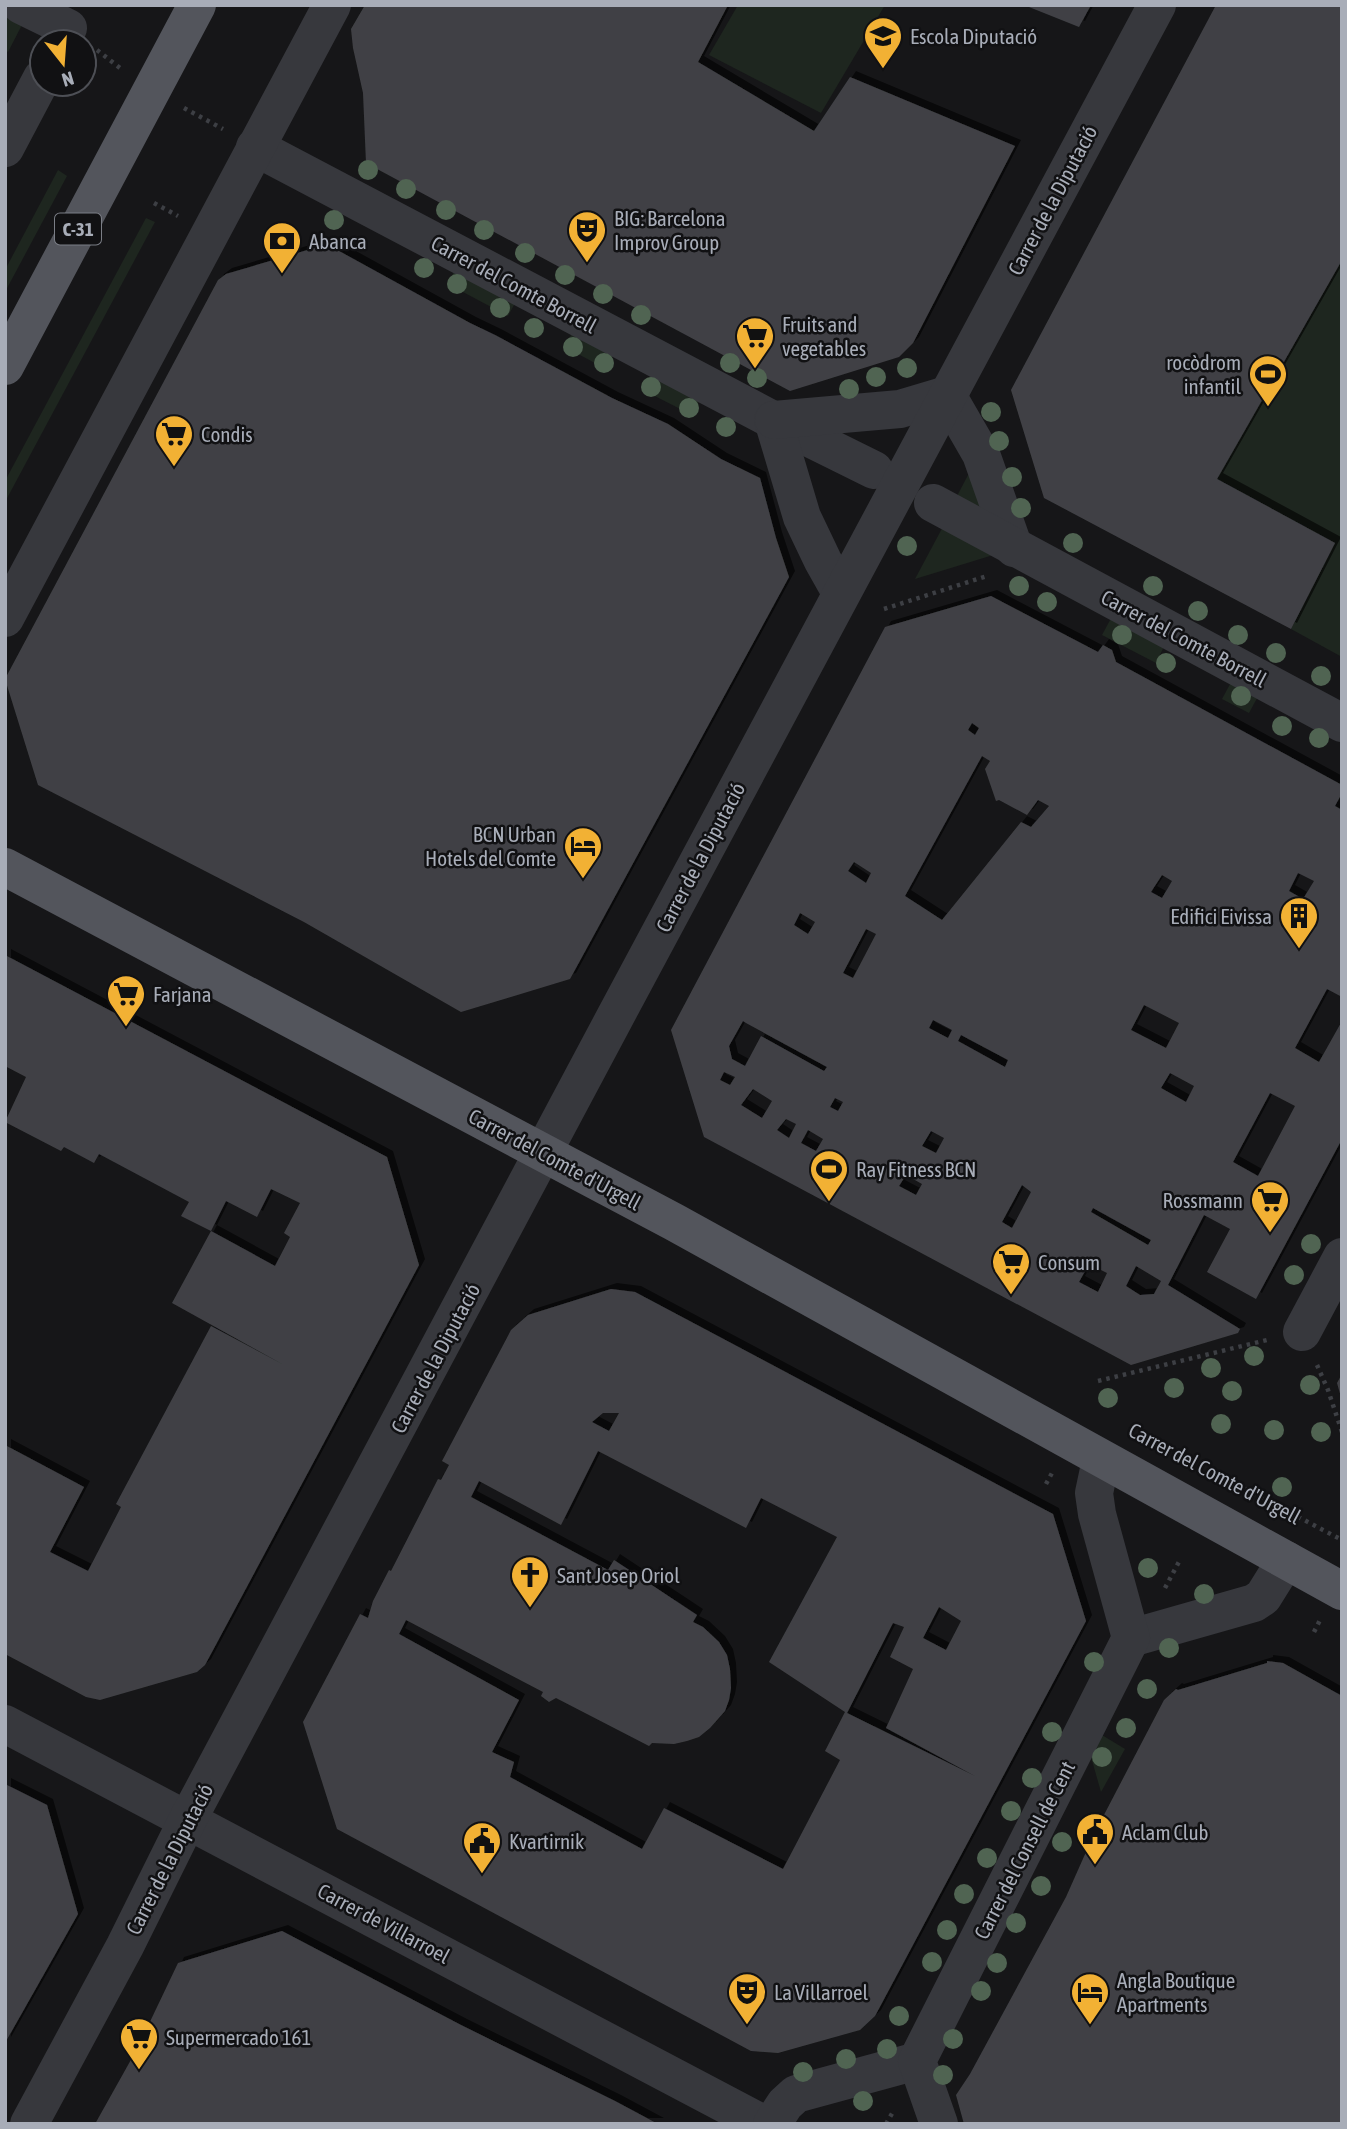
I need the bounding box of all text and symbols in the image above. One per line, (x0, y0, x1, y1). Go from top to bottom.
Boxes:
school or university icon: Escola Diputació (862, 15, 904, 70)
place label: Escola Diputació (910, 24, 1037, 48)
north arrow (28, 28, 98, 98)
text: N (59, 67, 77, 91)
street label: Carrer de la Diputació (1002, 121, 1102, 279)
place label: BIG: Barcelona Improv Group (614, 206, 725, 254)
theatre icon: BIG: Barcelona Improv Group (566, 209, 608, 264)
road number: C-31 (55, 214, 101, 244)
bank icon: Abanca (261, 220, 303, 275)
place label: Abanca (309, 229, 367, 253)
street label: Carrer del Comte Borrell (427, 230, 601, 338)
place label: Fruits and vegetables (782, 312, 866, 360)
supermarket icon: Fruits and vegetables (734, 315, 776, 370)
place label: rocòdrom infantil (1166, 350, 1241, 398)
sports icon: rocòdrom infantil (1247, 353, 1289, 408)
supermarket icon: Condis (153, 413, 195, 468)
place label: Condis (201, 422, 253, 446)
street label: Carrer del Comte Borrell (1097, 584, 1271, 692)
street label: Carrer de la Diputació (650, 778, 750, 936)
place label: BCN Urban Hotels del Comte (425, 822, 556, 870)
hotel icon: BCN Urban Hotels del Comte (562, 825, 604, 880)
building icon: Edifici Eivissa (1278, 895, 1320, 950)
place label: Edifici Eivissa (1170, 904, 1272, 928)
supermarket icon: Farjana (105, 973, 147, 1028)
place label: Farjana (153, 982, 212, 1006)
street label: Carrer del Comte d'Urgell (465, 1103, 646, 1215)
sports icon: Ray Fitness BCN (808, 1148, 850, 1203)
place label: Ray Fitness BCN (856, 1157, 976, 1181)
supermarket icon: Rossmann (1249, 1179, 1291, 1234)
place label: Rossmann (1163, 1188, 1243, 1212)
supermarket icon: Consum (990, 1241, 1032, 1296)
place label: Consum (1038, 1250, 1100, 1274)
street label: Carrer de la Diputació (385, 1279, 485, 1437)
street label: Carrer del Comte d'Urgell (1125, 1417, 1306, 1529)
church icon: Sant Josep Oriol (509, 1554, 551, 1609)
place label: Sant Josep Oriol (557, 1563, 680, 1587)
street label: Carrer del Consell de Cent (969, 1757, 1079, 1943)
street label: Carrer de la Diputació (121, 1780, 217, 1938)
public building icon: Aclam Club (1074, 1811, 1116, 1866)
public building icon: Kvartirnik (461, 1820, 503, 1875)
place label: Aclam Club (1122, 1820, 1209, 1844)
place label: Kvartirnik (509, 1829, 584, 1853)
street label: Carrer de Villarroel (314, 1878, 454, 1968)
place label: Angla Boutique Apartments (1117, 1968, 1235, 2016)
theatre icon: La Villarroel (726, 1971, 768, 2026)
hotel icon: Angla Boutique Apartments (1069, 1971, 1111, 2026)
place label: La Villarroel (774, 1980, 869, 2004)
supermarket icon: Supermercado 161 (118, 2016, 160, 2071)
place label: Supermercado 161 (166, 2025, 311, 2049)

